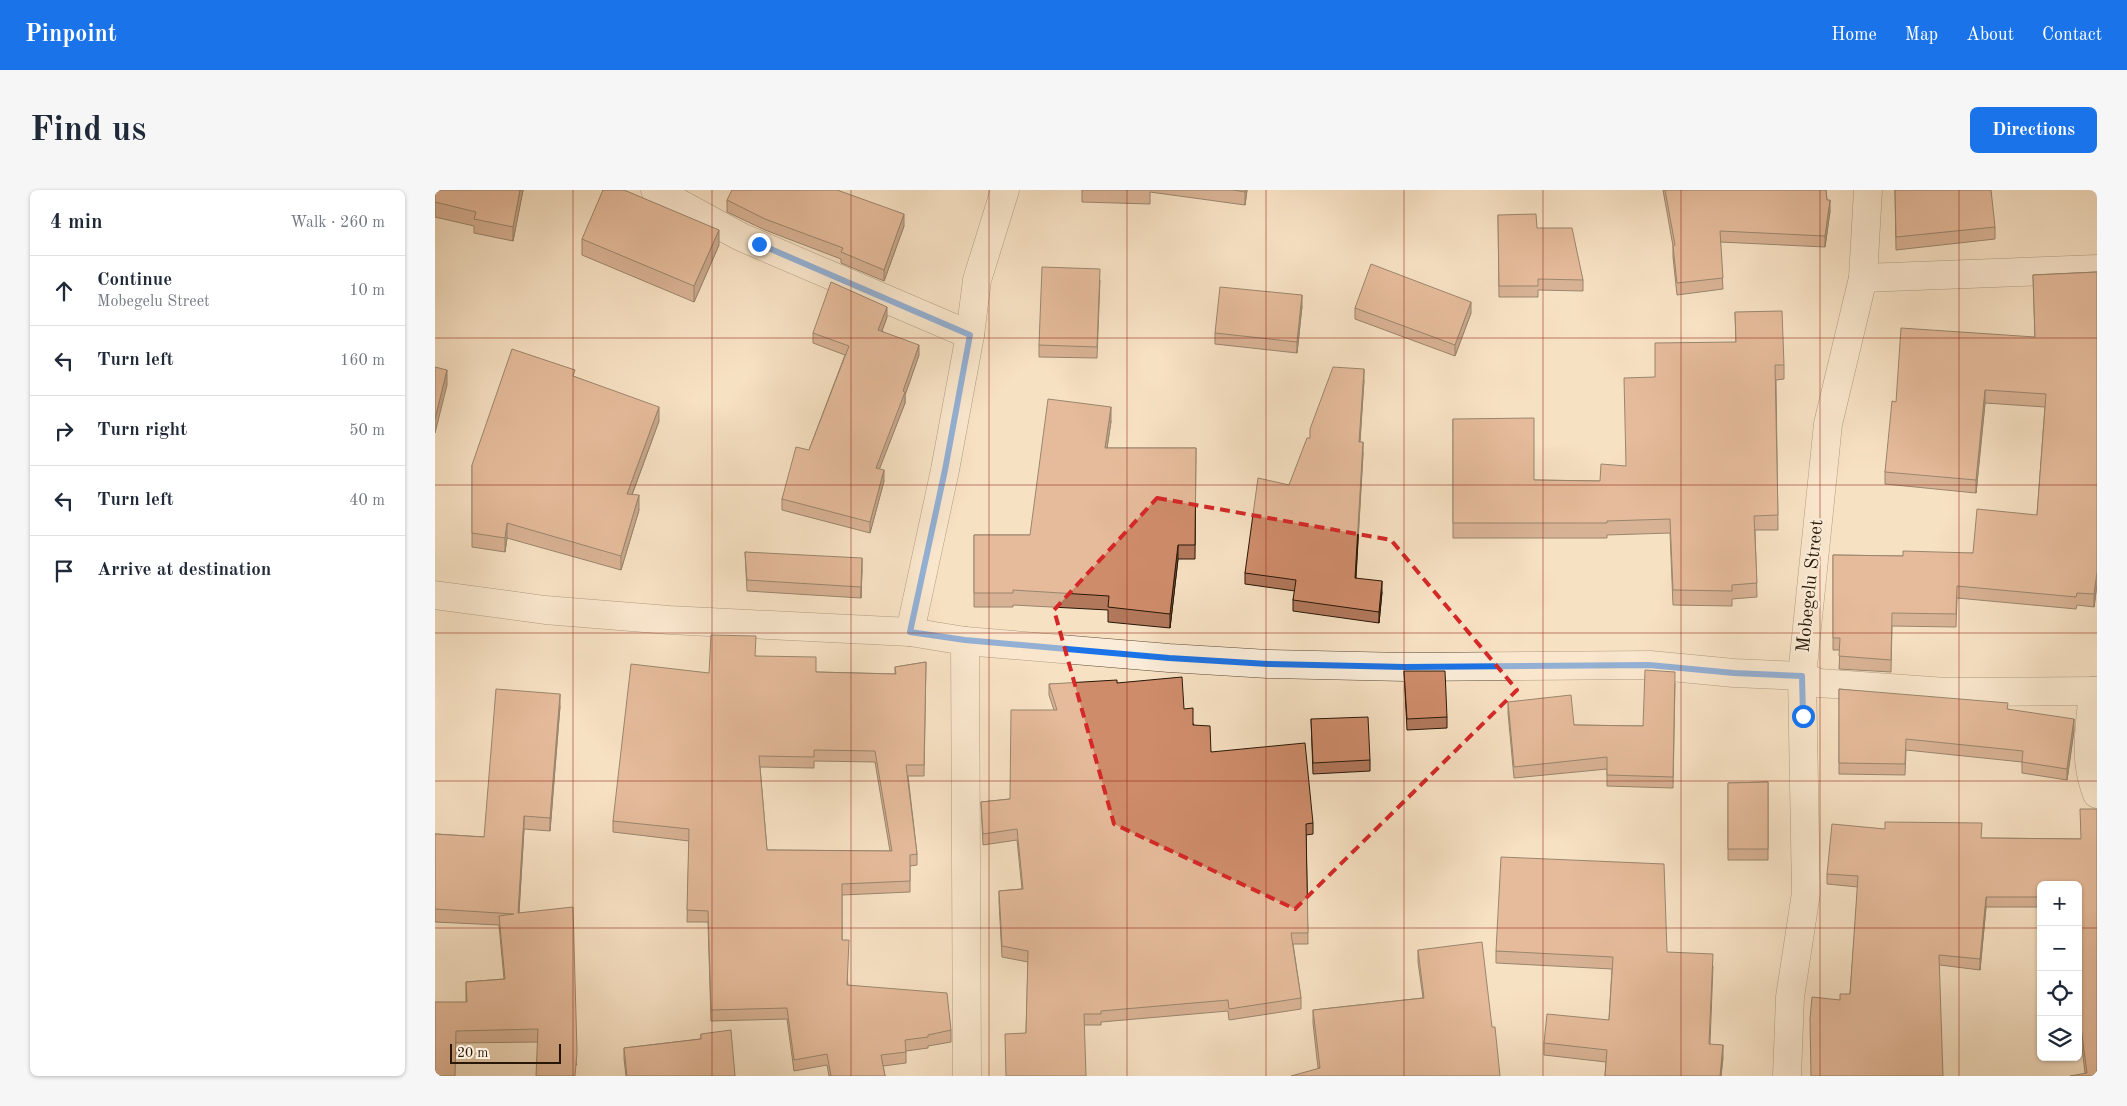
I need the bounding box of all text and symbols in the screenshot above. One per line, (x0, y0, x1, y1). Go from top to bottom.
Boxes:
text: Pinpoint (25, 23, 117, 47)
text: Home (1831, 26, 1877, 44)
text: Map (1905, 26, 1938, 44)
text: About (1966, 26, 2014, 44)
text: Contact (2042, 26, 2102, 44)
button: Directions (1970, 107, 2097, 153)
text: Find us (30, 113, 146, 148)
text: 4 min (50, 212, 103, 233)
text: Walk · 260 m (290, 215, 385, 231)
route end (748, 233, 771, 256)
text: Continue (97, 271, 172, 290)
icon: ahead (50, 277, 78, 305)
text: 10 m (349, 283, 385, 299)
text: Mobegelu Street (97, 294, 210, 310)
icon: left (50, 347, 78, 375)
text: Turn left (97, 351, 174, 370)
text: 160 m (340, 353, 385, 369)
icon: right (50, 417, 78, 445)
text: Turn right (97, 421, 187, 440)
text: 50 m (349, 423, 385, 439)
icon: left (50, 487, 78, 515)
text: Turn left (97, 491, 174, 510)
text: 40 m (349, 493, 385, 509)
street label: Mobegelu Street (1795, 518, 1827, 654)
icon: arrive (50, 557, 78, 585)
text: Arrive at destination (97, 561, 271, 580)
route start (1792, 705, 1815, 728)
map controls (2037, 881, 2082, 1061)
button: + (2037, 881, 2082, 926)
button: − (2037, 926, 2082, 971)
button: locate (2037, 971, 2082, 1016)
button: layers (2037, 1016, 2082, 1061)
scale bar (450, 1041, 561, 1064)
text: 20 m (457, 1046, 488, 1060)

